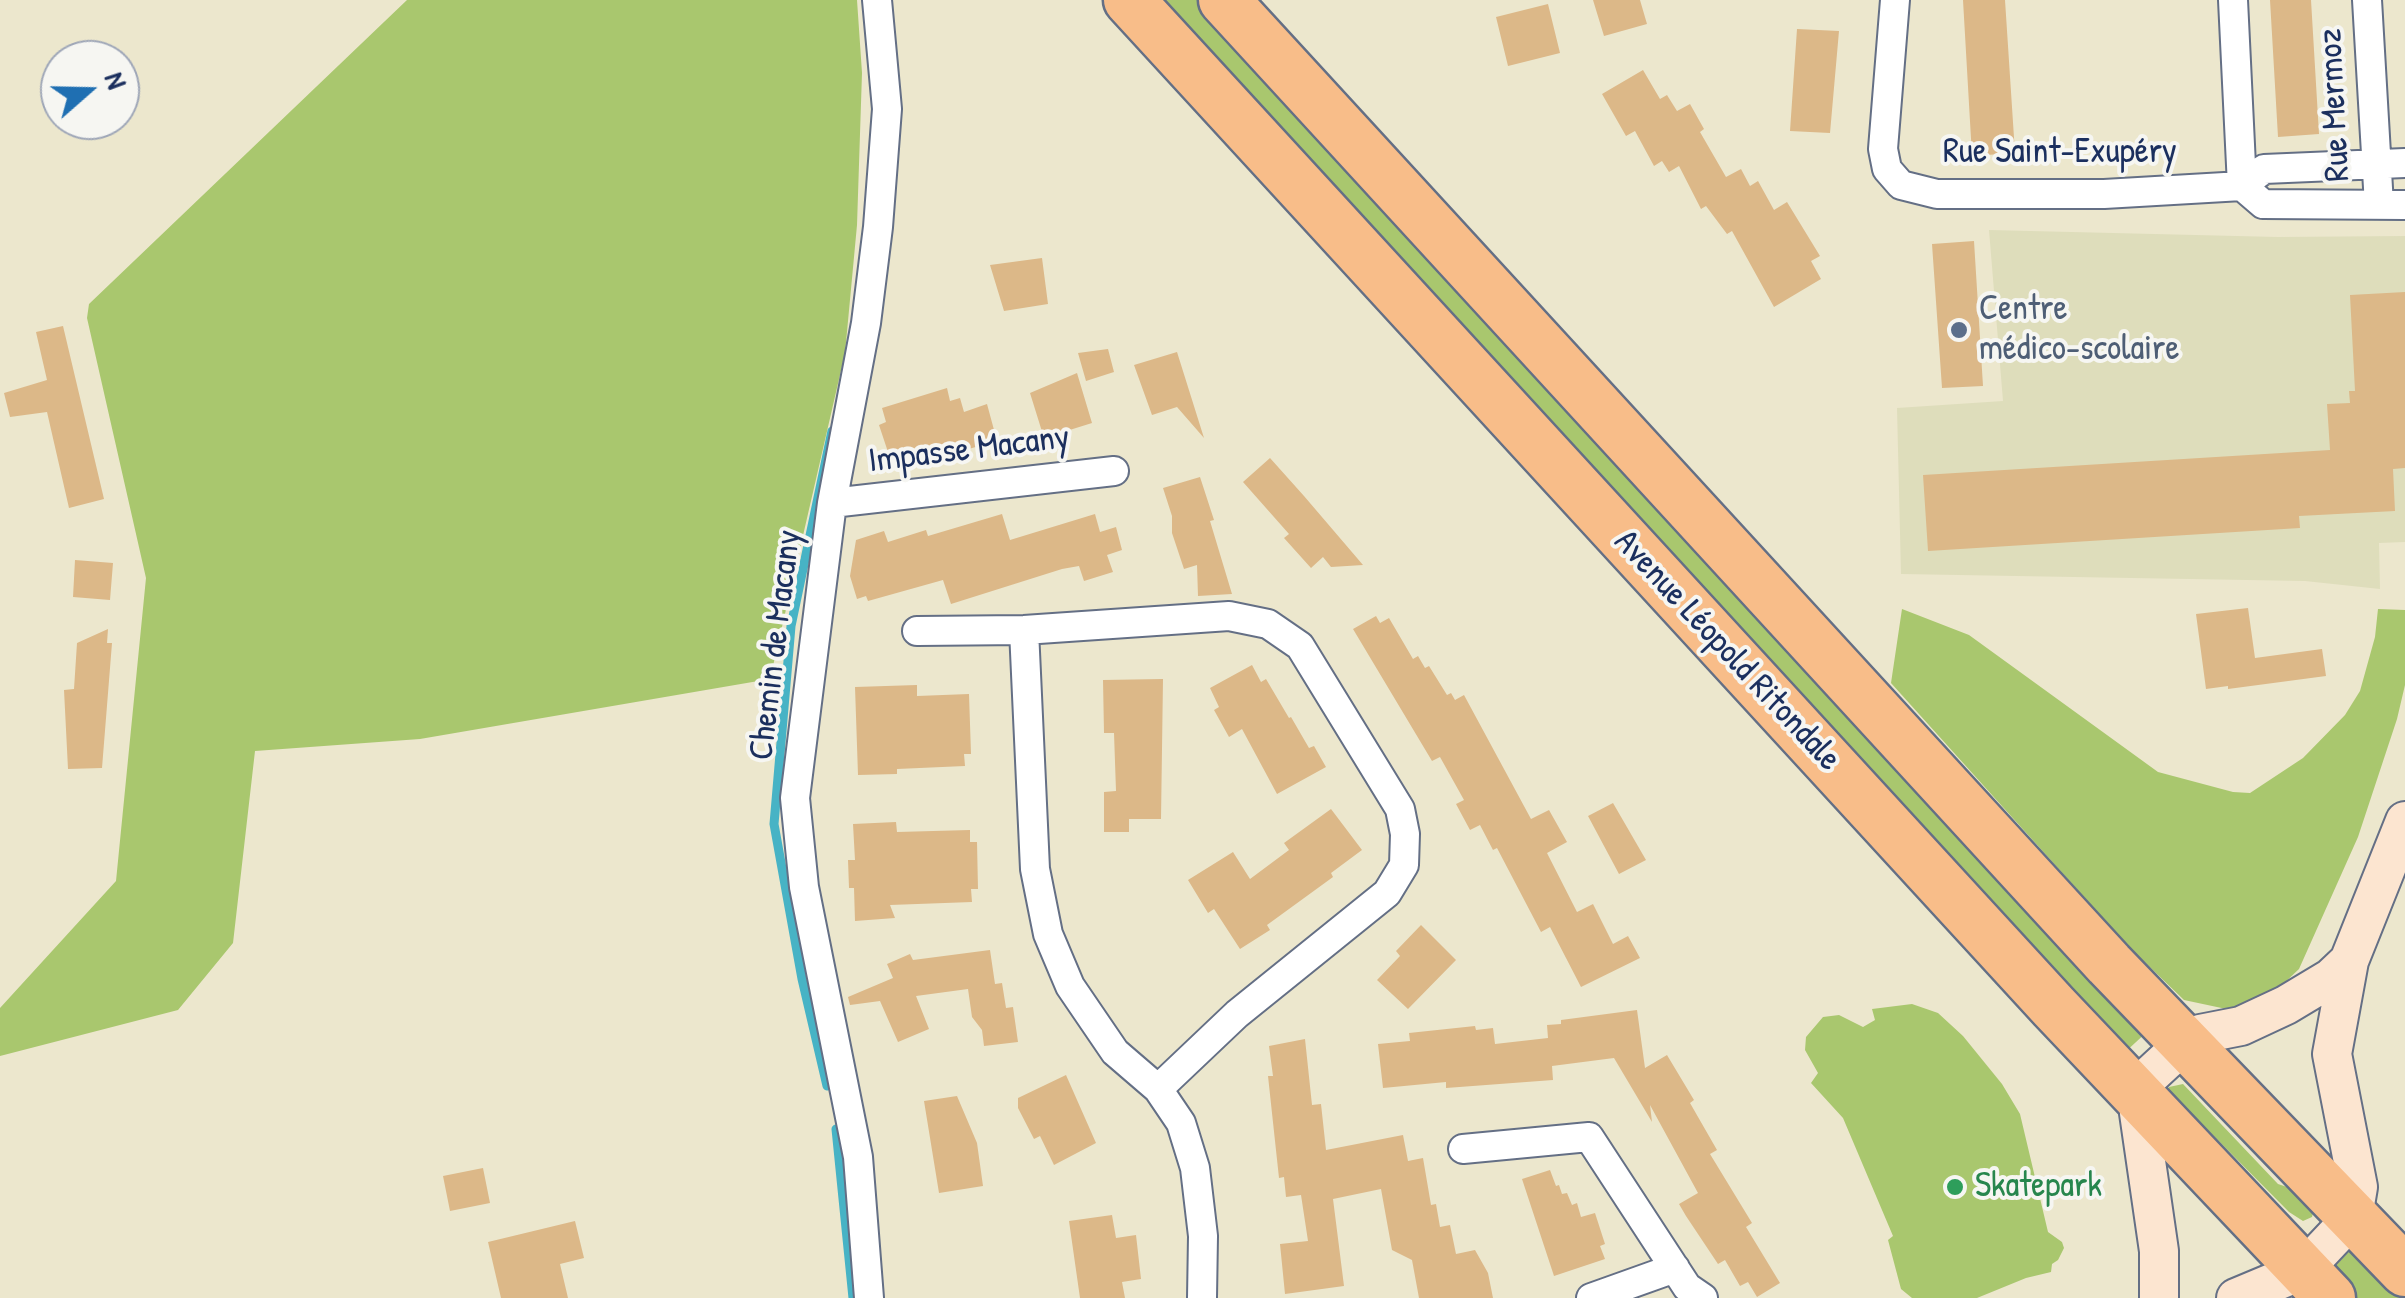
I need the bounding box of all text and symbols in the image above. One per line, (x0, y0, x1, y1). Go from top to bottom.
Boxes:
street label: Rue Mermoz (2310, 28, 2360, 182)
north arrow (40, 40, 140, 140)
text: N (96, 67, 137, 94)
street label: Rue Saint-Exupéry (1943, 132, 2177, 174)
place label: Centre médico-scolaire (1979, 289, 2179, 371)
marker: Centre médico-scolaire (1948, 319, 1970, 341)
street label: Impasse Macany (866, 417, 1072, 483)
street label: Avenue Léopold Ritondale (1604, 522, 1850, 780)
street label: Chemin de Macany (741, 528, 811, 762)
place label: Skatepark (1975, 1166, 2102, 1208)
marker: Skatepark (1944, 1176, 1966, 1198)

